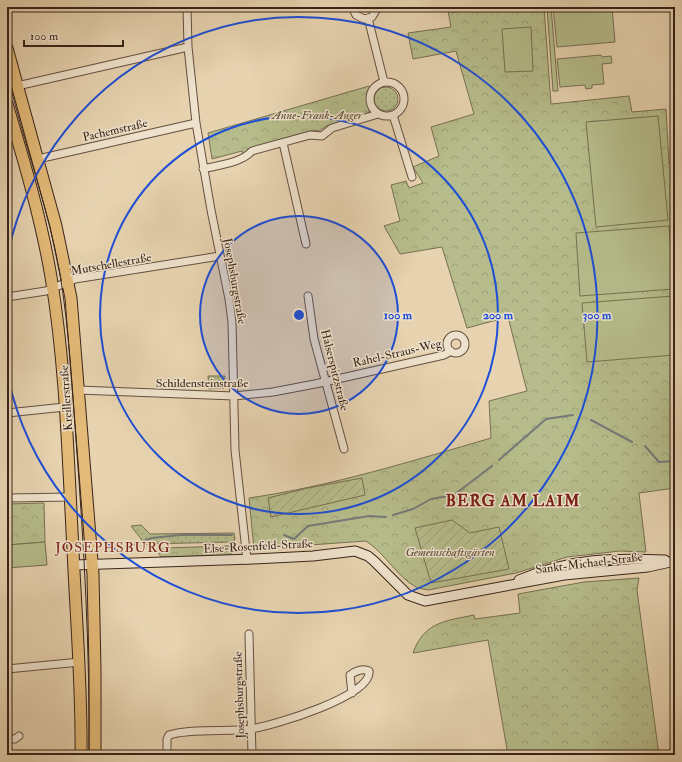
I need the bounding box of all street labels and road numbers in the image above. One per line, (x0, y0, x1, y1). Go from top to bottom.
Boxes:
street label: Pachemstraße (81, 116, 149, 145)
street label: Josephsburgstraße (219, 236, 249, 325)
street label: Mutschellestraße (70, 250, 153, 279)
street label: Halserspitzstraße (317, 328, 352, 412)
street label: Rahel-Straus-Weg (351, 336, 444, 371)
street label: Kreillerstraße (57, 365, 76, 431)
street label: Schildensteinstraße (156, 376, 248, 391)
street label: Else-Rosenfeld-Straße (203, 536, 313, 557)
street label: Sankt-Michael-Straße (535, 549, 643, 578)
street label: Josephsburgstraße (230, 651, 249, 740)

